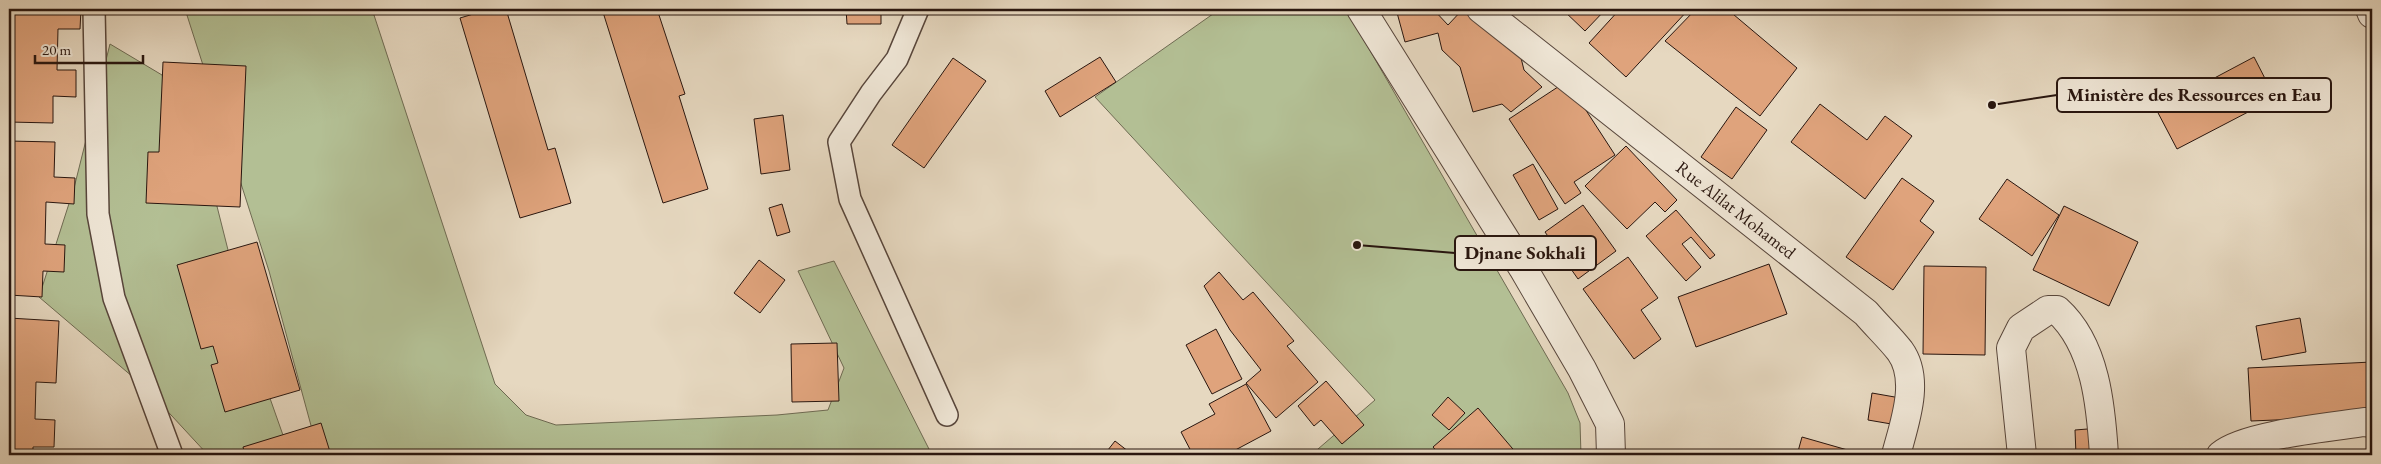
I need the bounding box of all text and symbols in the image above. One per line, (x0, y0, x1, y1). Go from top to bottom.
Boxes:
scale bar (35, 32, 142, 64)
text: 20 m (42, 40, 71, 59)
callout: Ministère des Ressources en Eau (2057, 78, 2331, 112)
text: Ministère des Ressources en Eau (2067, 82, 2322, 107)
street label: Rue Alilat Mohamed (1672, 156, 1802, 264)
callout: Djnane Sokhali (1455, 236, 1596, 270)
text: Djnane Sokhali (1464, 240, 1586, 265)

